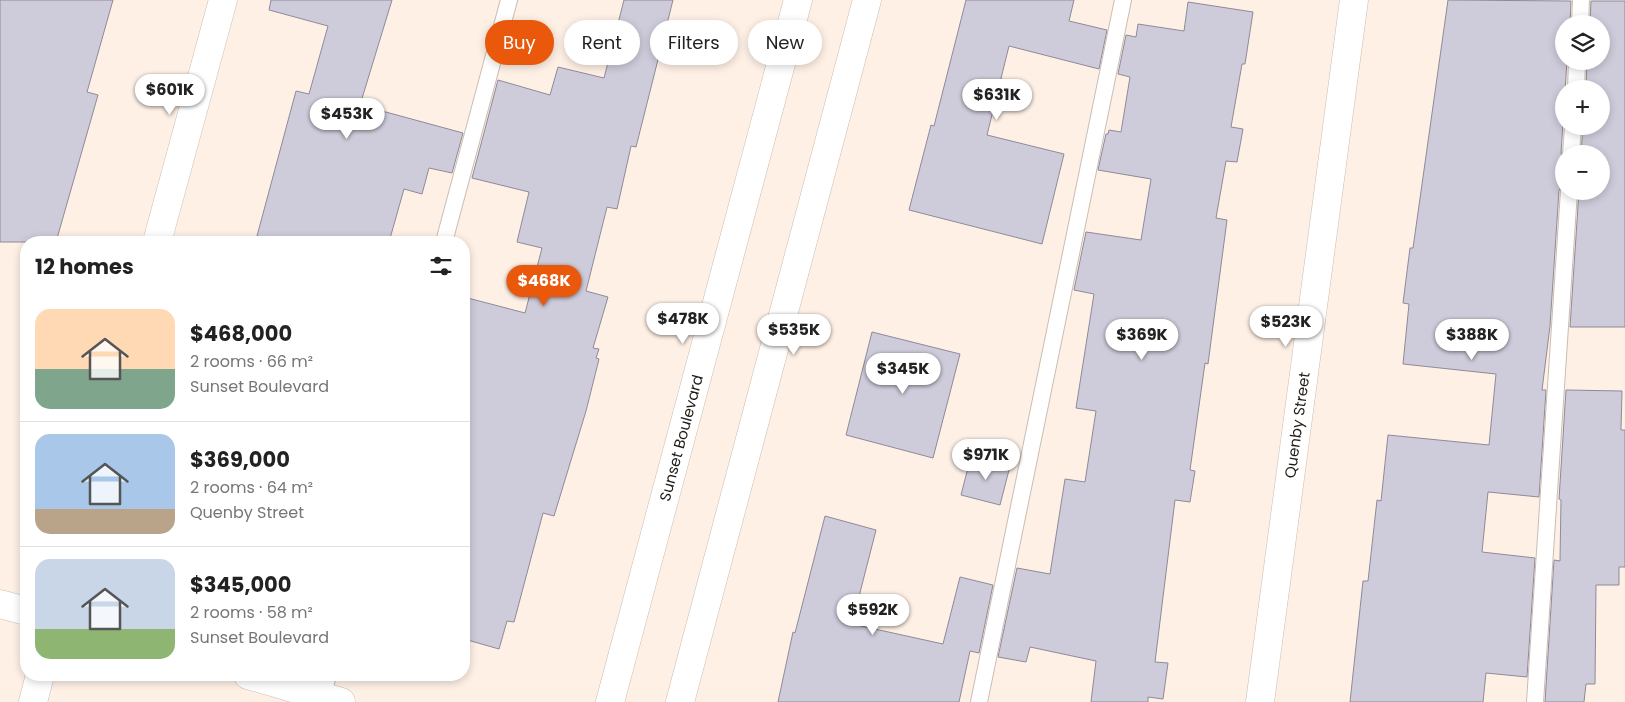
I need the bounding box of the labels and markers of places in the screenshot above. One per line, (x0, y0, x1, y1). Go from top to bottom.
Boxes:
pin: $601K (135, 74, 205, 116)
pin: $631K (962, 78, 1032, 121)
pin: $453K (312, 98, 382, 140)
pin: $468K (509, 264, 579, 307)
pin: $478K (648, 302, 718, 345)
pin: $523K (1251, 306, 1321, 348)
pin: $535K (759, 314, 829, 356)
pin: $369K (1107, 318, 1177, 361)
pin: $388K (1437, 318, 1507, 361)
pin: $345K (868, 352, 938, 395)
pin: $971K (951, 438, 1021, 481)
pin: $592K (838, 594, 908, 636)

